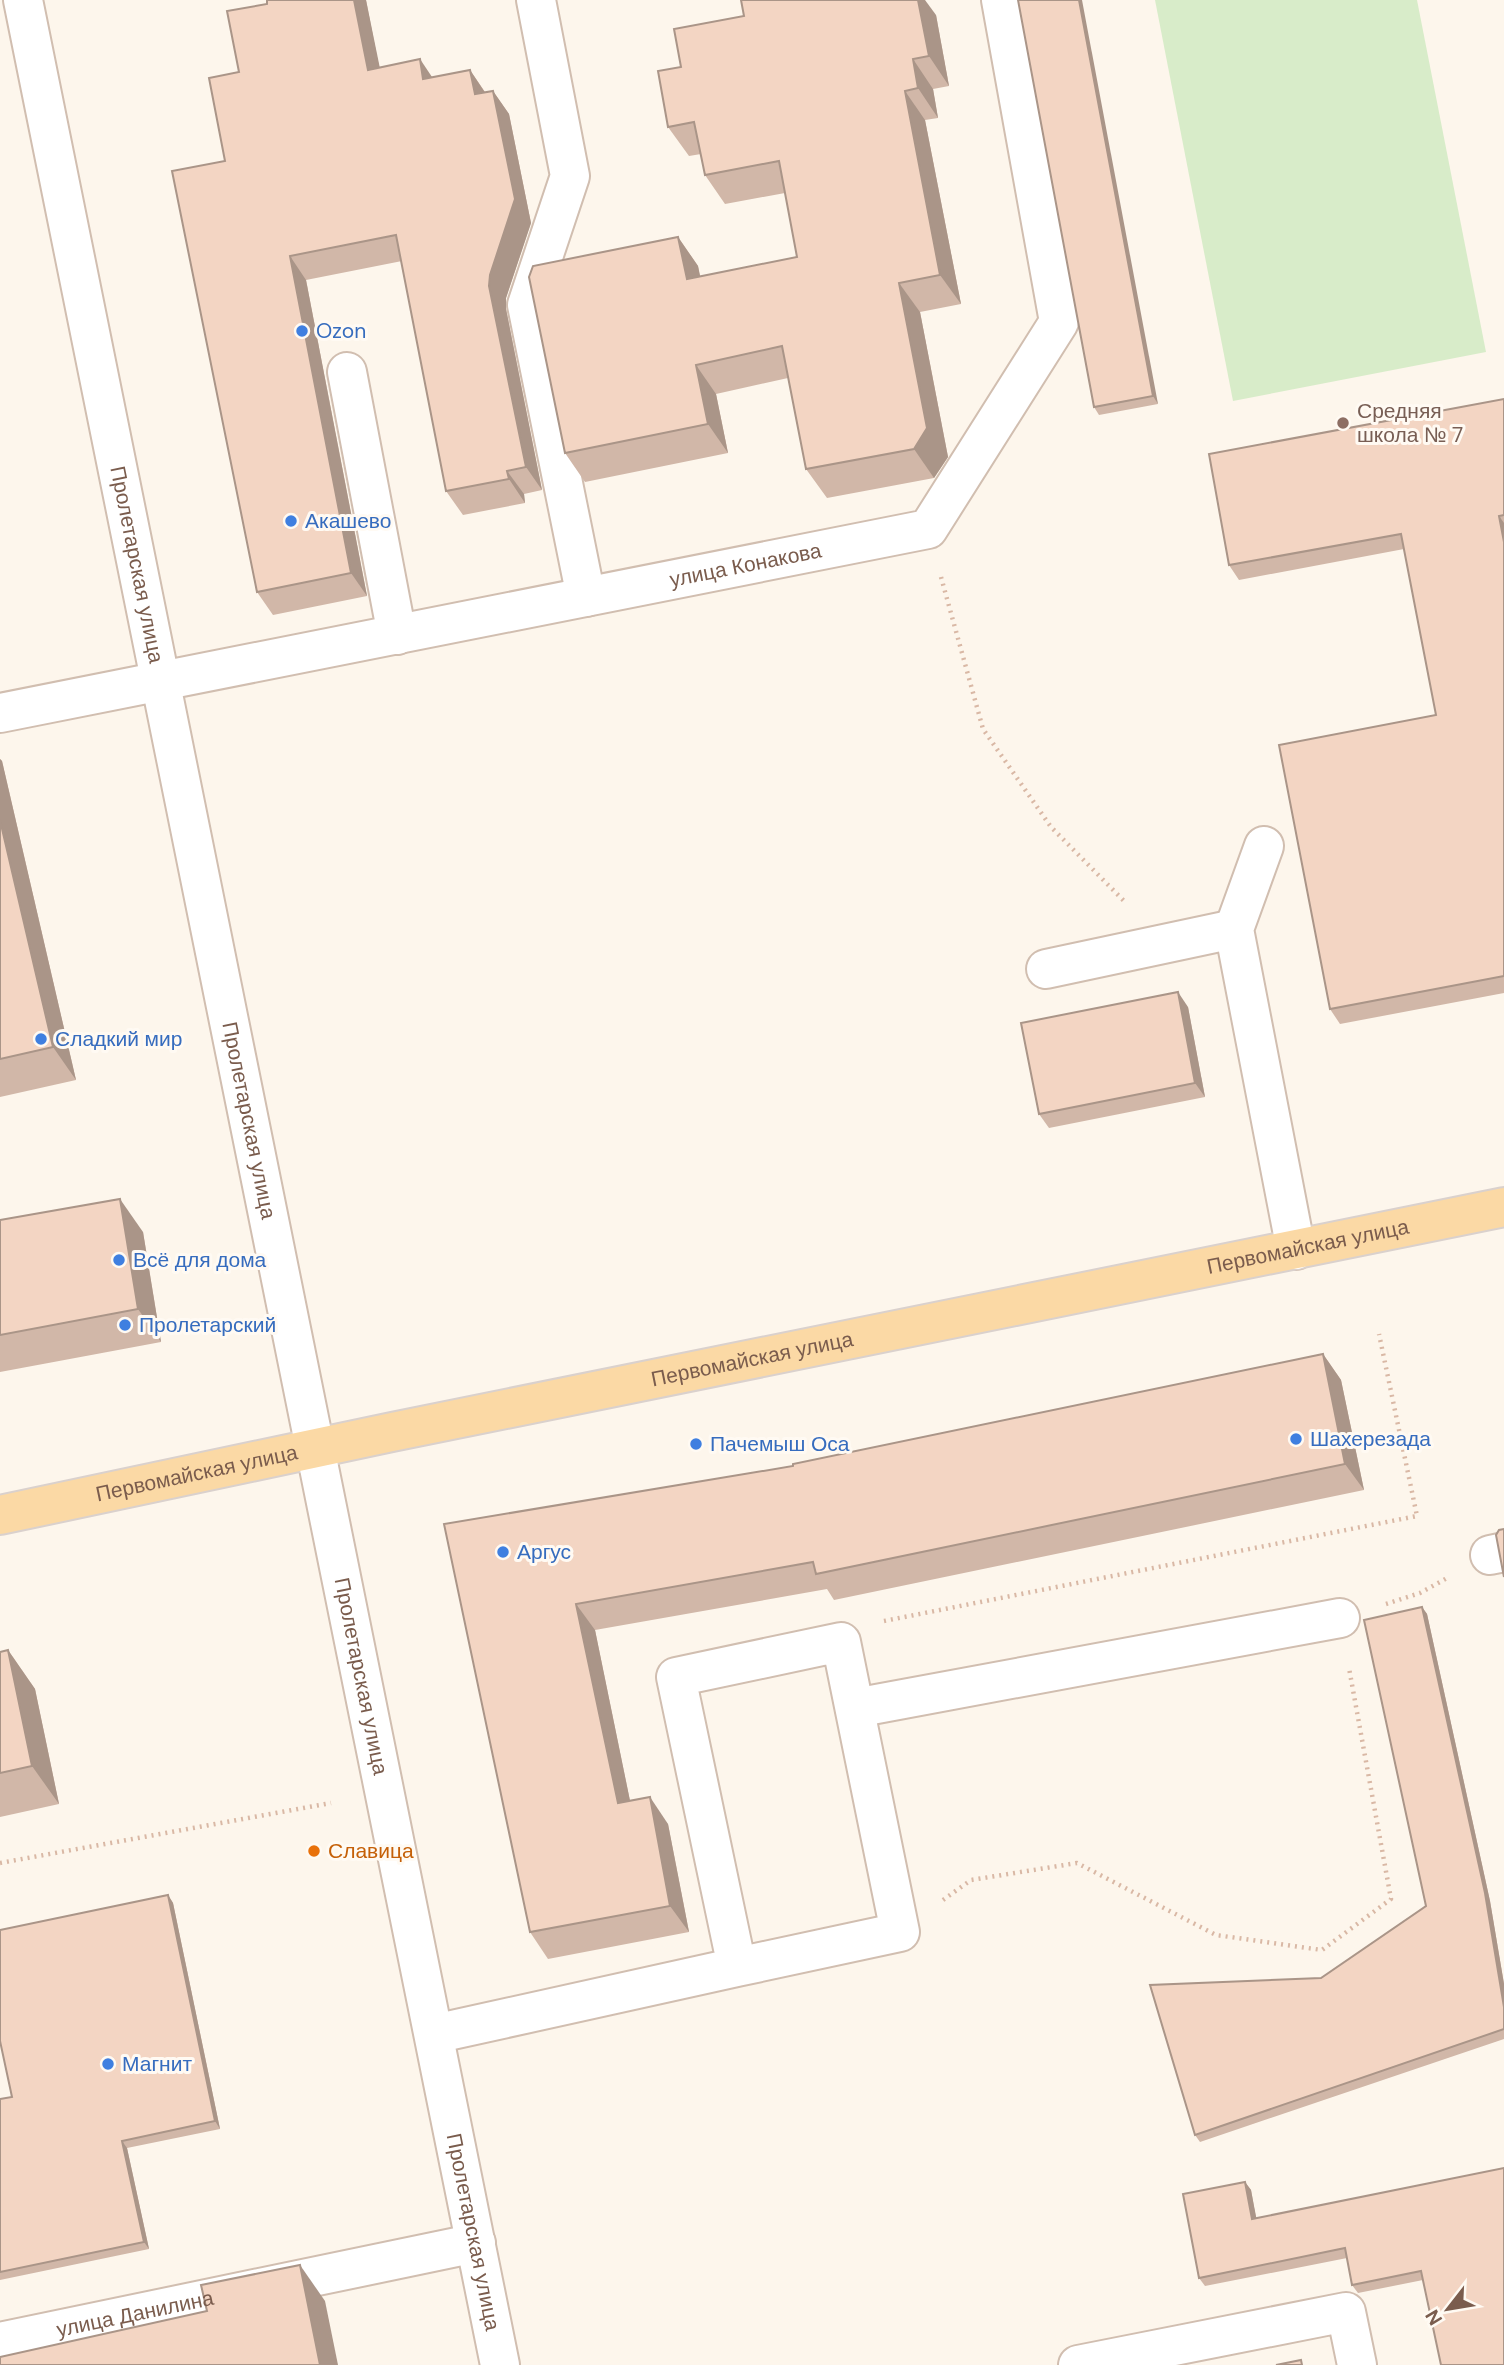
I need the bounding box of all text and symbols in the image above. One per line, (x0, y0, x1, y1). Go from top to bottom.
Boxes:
place label: Ozon (316, 317, 366, 345)
marker: Ozon (294, 323, 310, 339)
place label: Средняя школа № 7 (1357, 397, 1463, 449)
marker: Средняя школа № 7 (1335, 415, 1351, 431)
street label: Пролетарская улица (103, 464, 170, 666)
place label: Акашево (305, 507, 391, 535)
marker: Акашево (283, 513, 299, 529)
street label: улица Конакова (667, 536, 824, 594)
street label: Пролетарская улица (215, 1019, 283, 1222)
place label: Сладкий мир (55, 1025, 182, 1053)
marker: Сладкий мир (33, 1031, 49, 1047)
street label: Первомайская улица (1204, 1213, 1412, 1281)
place label: Всё для дома (133, 1246, 267, 1274)
marker: Всё для дома (111, 1252, 127, 1268)
place label: Пролетарский (139, 1311, 276, 1339)
marker: Пролетарский (117, 1317, 133, 1333)
street label: Первомайская улица (649, 1325, 856, 1393)
place label: Шахерезада (1310, 1425, 1431, 1453)
place label: Пачемыш Оса (710, 1430, 850, 1458)
marker: Шахерезада (1288, 1431, 1304, 1447)
marker: Пачемыш Оса (688, 1436, 704, 1452)
street label: Первомайская улица (93, 1438, 300, 1508)
place label: Аргус (517, 1538, 571, 1566)
marker: Аргус (495, 1544, 511, 1560)
street label: Пролетарская улица (328, 1575, 395, 1778)
place label: Славица (328, 1837, 414, 1865)
marker: Славица (306, 1843, 322, 1859)
place label: Магнит (122, 2050, 192, 2078)
marker: Магнит (100, 2056, 116, 2072)
street label: Пролетарская улица (440, 2131, 507, 2333)
north arrow (1413, 2274, 1483, 2344)
street label: улица Данилина (54, 2284, 217, 2344)
text: N (1420, 2305, 1448, 2330)

